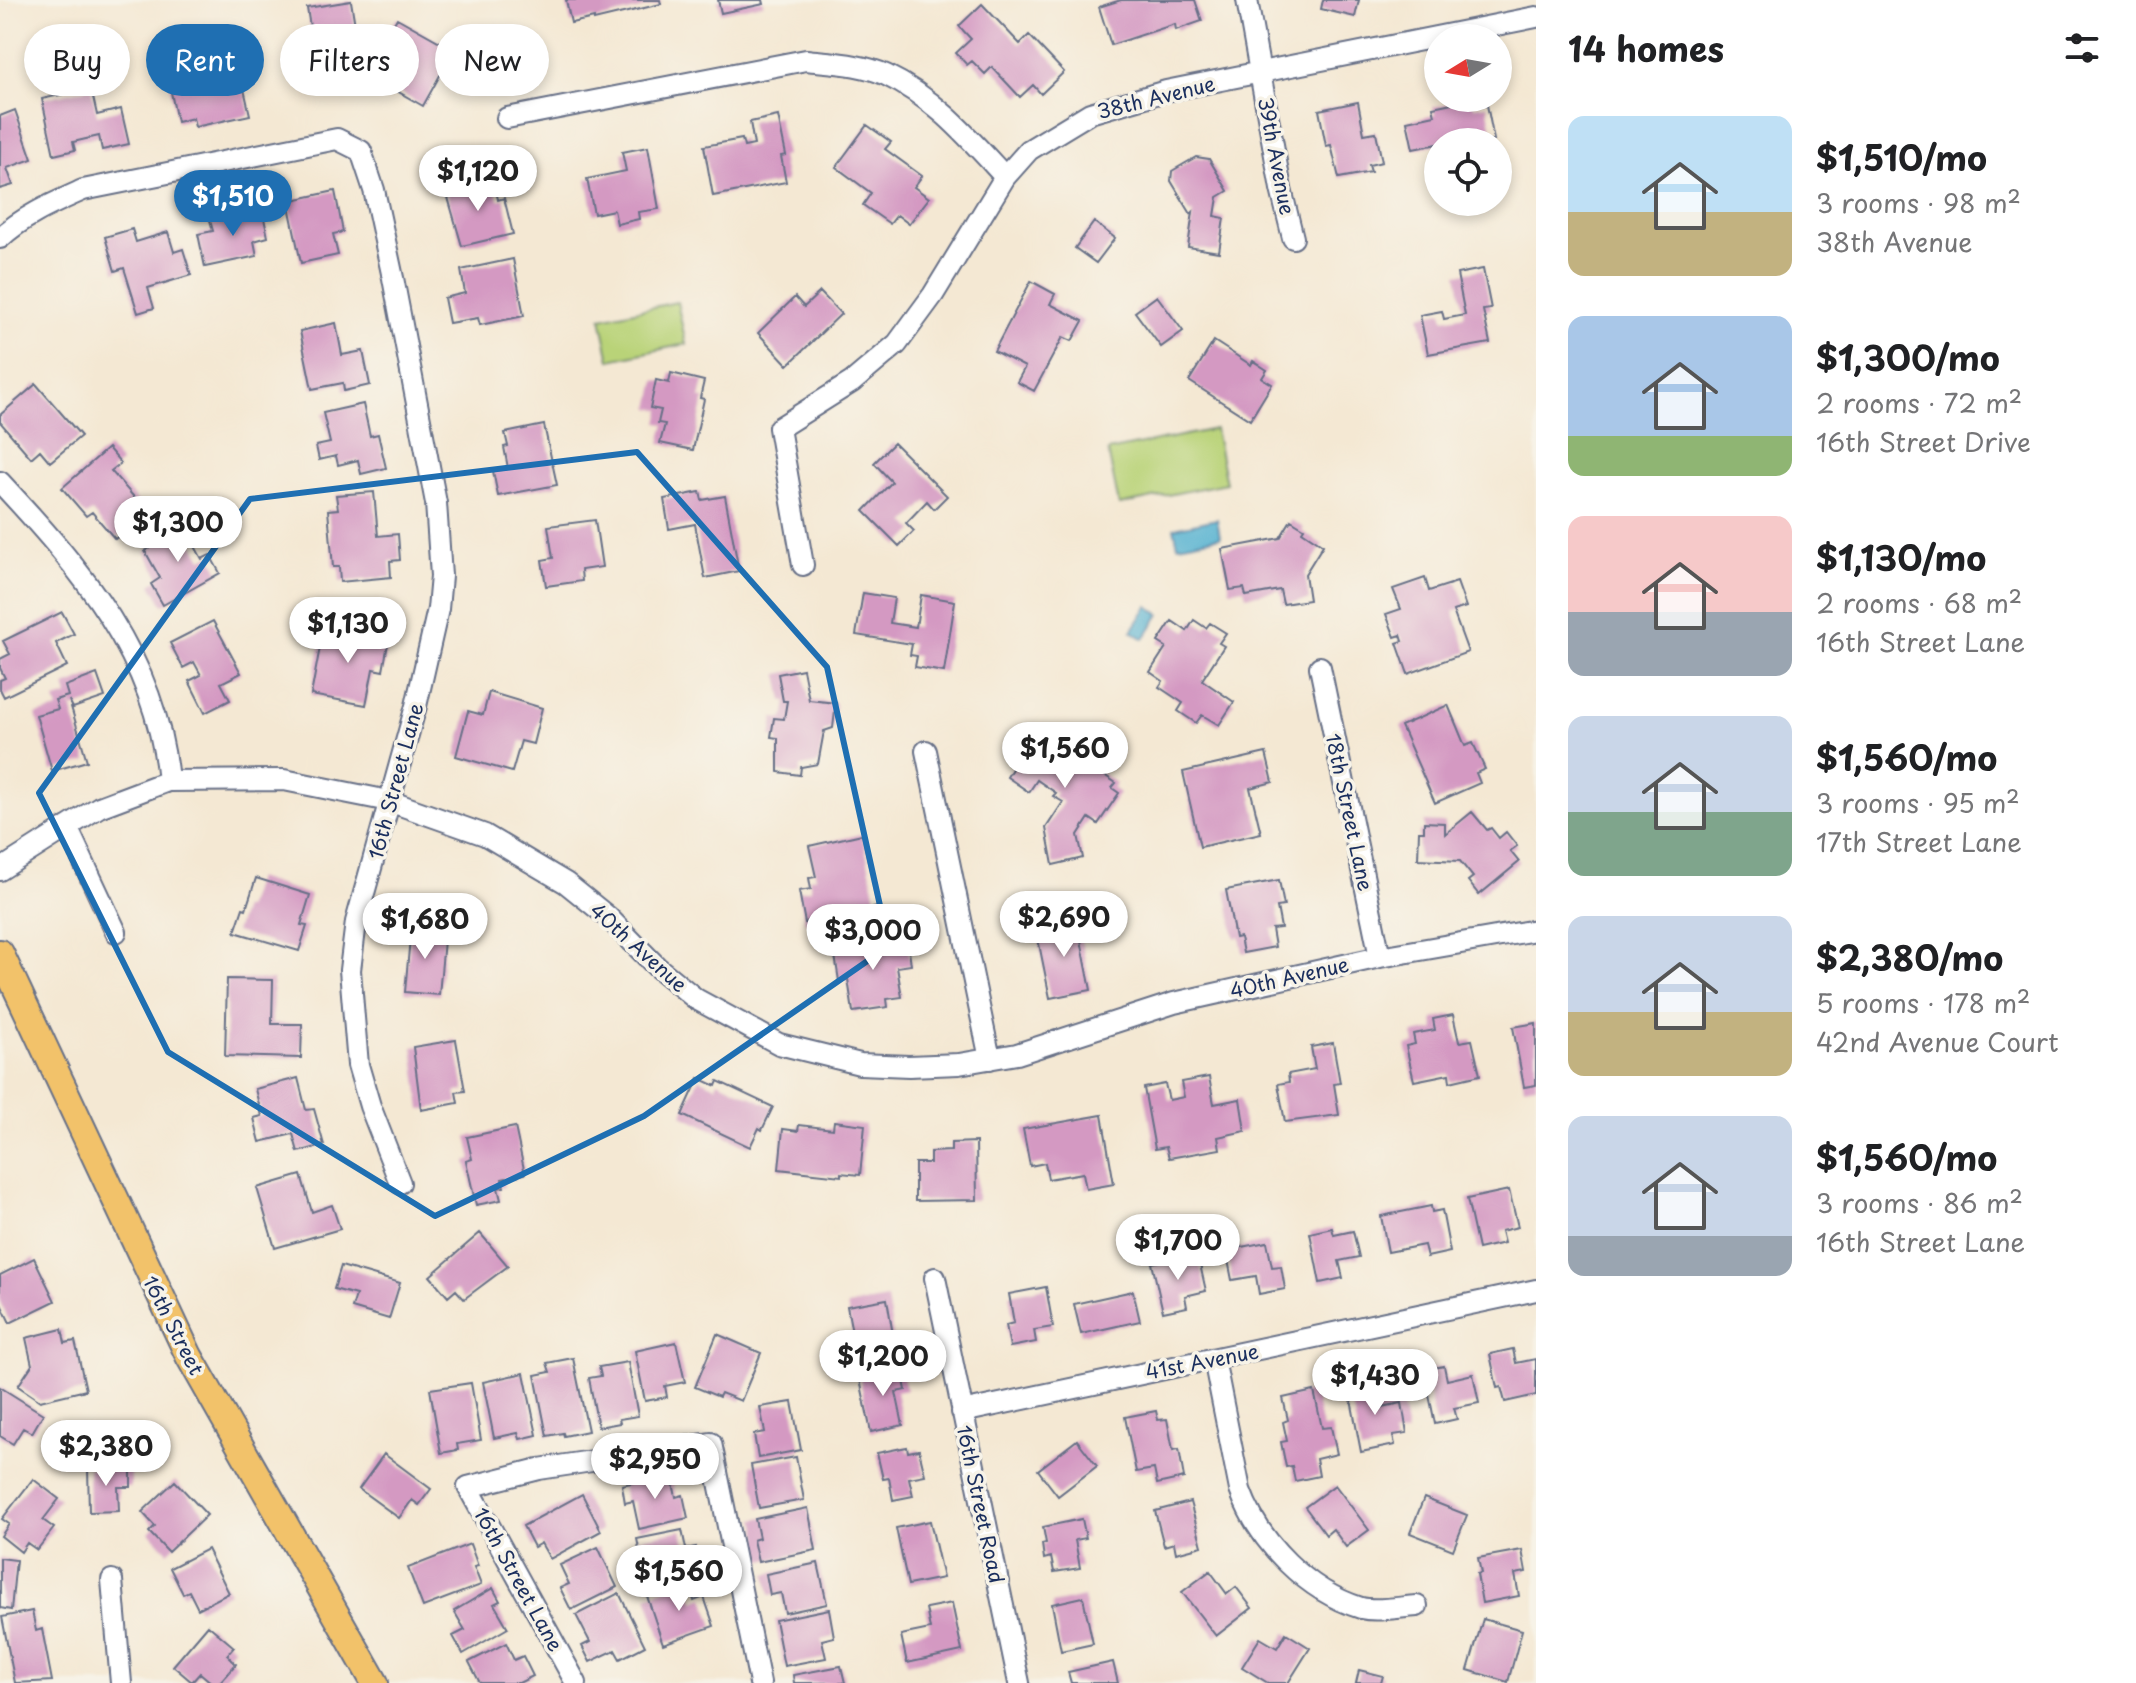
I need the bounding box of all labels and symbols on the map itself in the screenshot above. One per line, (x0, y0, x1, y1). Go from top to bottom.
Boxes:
north arrow (1424, 24, 1512, 112)
street label: 38th Avenue (1094, 68, 1218, 126)
street label: 39th Avenue (1251, 95, 1303, 218)
pin: $1,120 (413, 145, 543, 213)
pin: $1,510 (168, 170, 298, 238)
pin: $1,300 (113, 496, 243, 564)
pin: $1,130 (283, 597, 413, 665)
street label: 16th Street Lane (360, 699, 430, 863)
pin: $1,560 (1000, 722, 1130, 790)
street label: 18th Street Lane (1319, 730, 1381, 894)
pin: $2,690 (999, 891, 1129, 959)
pin: $1,680 (360, 893, 490, 961)
street label: 40th Avenue (584, 895, 694, 999)
pin: $3,000 (808, 904, 938, 972)
street label: 40th Avenue (1226, 949, 1352, 1005)
pin: $1,700 (1113, 1214, 1243, 1282)
street label: 16th Street (136, 1270, 212, 1380)
pin: $1,200 (818, 1330, 948, 1398)
street label: 41st Avenue (1143, 1335, 1261, 1387)
pin: $1,430 (1310, 1349, 1440, 1417)
pin: $2,380 (41, 1420, 171, 1488)
street label: 16th Street Road (950, 1422, 1012, 1586)
pin: $2,950 (590, 1433, 720, 1501)
street label: 16th Street Lane (467, 1501, 571, 1657)
pin: $1,560 (614, 1545, 744, 1613)

